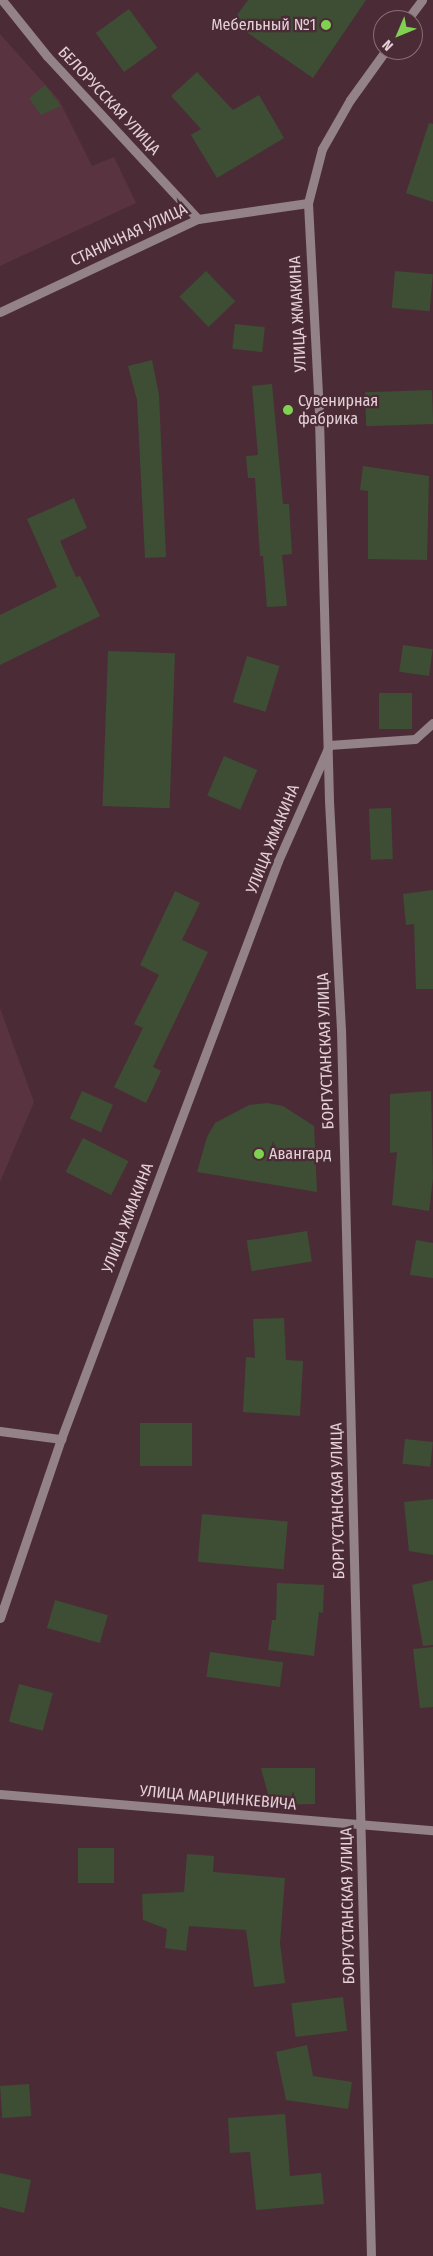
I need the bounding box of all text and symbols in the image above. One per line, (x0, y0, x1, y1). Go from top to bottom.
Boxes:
north arrow (373, 10, 423, 60)
place label: Мебельный №1 (211, 15, 316, 35)
marker: Мебельный №1 (320, 19, 332, 31)
text: N (379, 36, 397, 54)
street label: БЕЛОРУССКАЯ УЛИЦА (54, 43, 164, 159)
street label: СТАНИЧНАЯ УЛИЦА (68, 200, 190, 270)
street label: УЛИЦА ЖМАКИНА (285, 255, 311, 373)
place label: Сувенирная фабрика (298, 391, 378, 429)
marker: Сувенирная фабрика (282, 404, 294, 416)
street label: УЛИЦА ЖМАКИНА (242, 781, 304, 897)
street label: БОРГУСТАНСКАЯ УЛИЦА (314, 972, 338, 1130)
place label: Авангард (269, 1144, 332, 1164)
marker: Авангард (253, 1148, 265, 1160)
street label: УЛИЦА ЖМАКИНА (98, 1160, 158, 1276)
street label: БОРГУСТАНСКАЯ УЛИЦА (327, 1422, 349, 1580)
street label: УЛИЦА МАРЦИНКЕВИЧА (139, 1782, 297, 1814)
street label: БОРГУСТАНСКАЯ УЛИЦА (337, 1827, 359, 1985)

